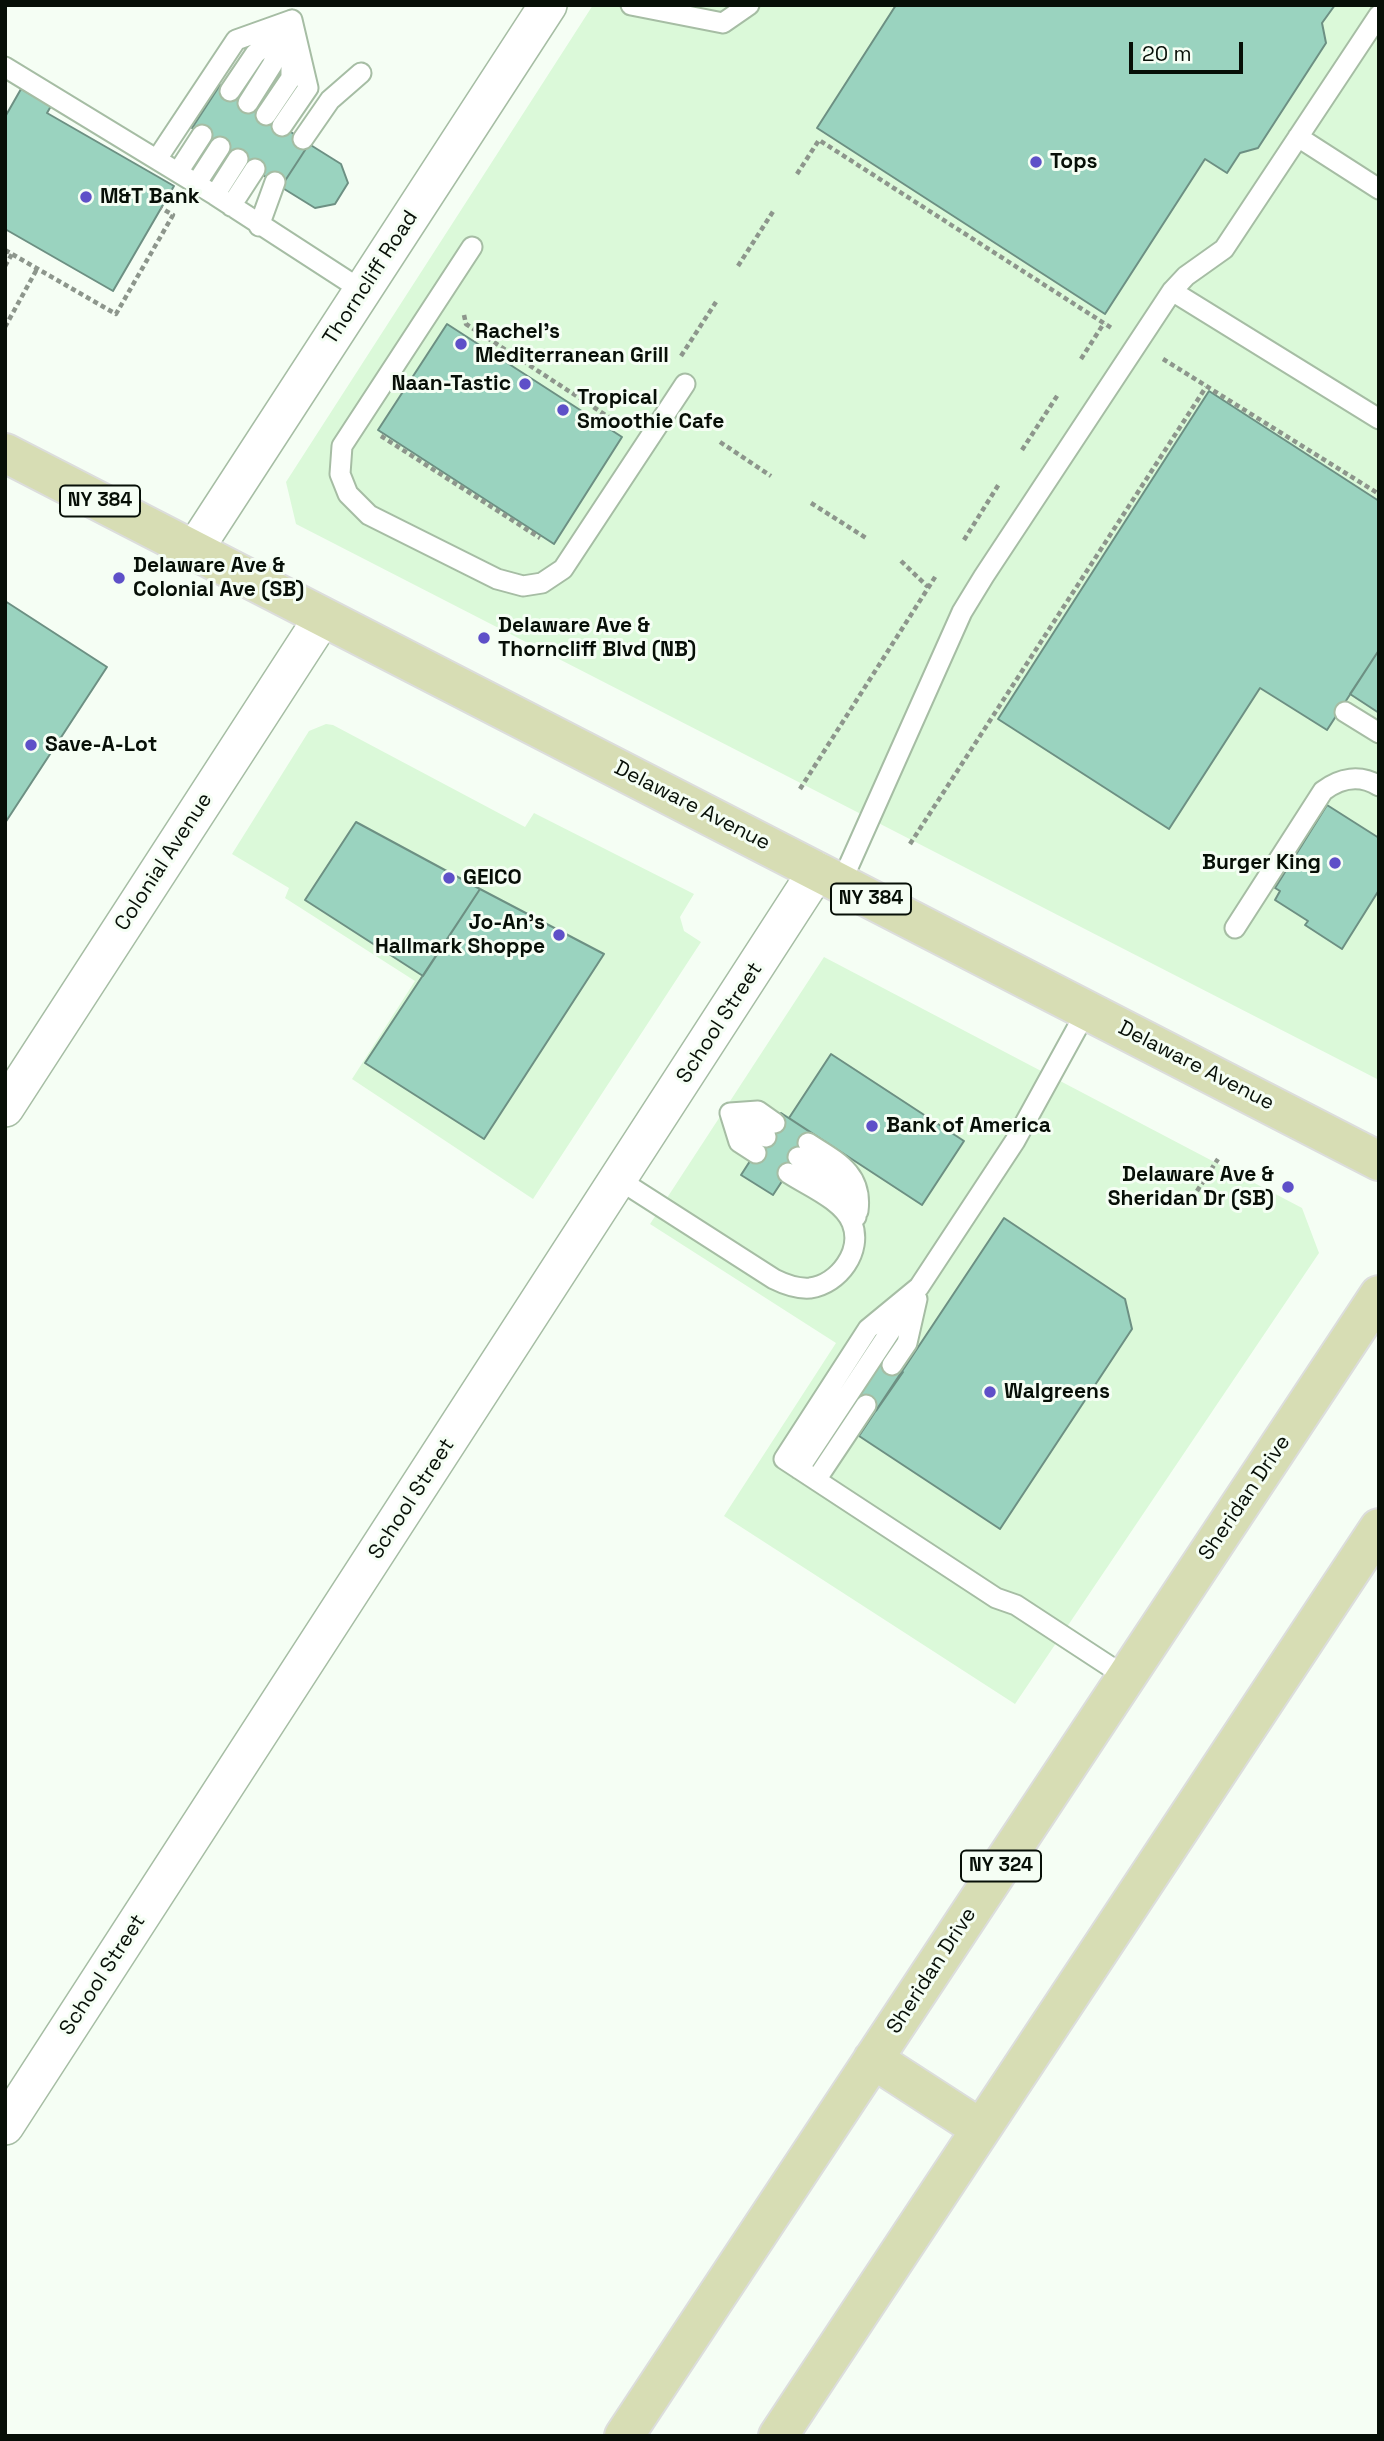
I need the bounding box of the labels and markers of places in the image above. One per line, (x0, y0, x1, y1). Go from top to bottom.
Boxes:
place label: Tops (1050, 149, 1098, 175)
marker: Tops (1028, 154, 1044, 170)
place label: M&T Bank (100, 184, 199, 210)
marker: M&T Bank (78, 189, 94, 205)
place label: Rachel's Mediterranean Grill (475, 319, 669, 369)
marker: Rachel's Mediterranean Grill (453, 336, 469, 352)
place label: Naan-Tastic (391, 371, 511, 397)
marker: Naan-Tastic (517, 376, 533, 392)
place label: Tropical Smoothie Cafe (577, 385, 724, 435)
marker: Tropical Smoothie Cafe (555, 402, 571, 418)
place label: Delaware Ave & Colonial Ave (SB) (133, 553, 304, 603)
marker: Delaware Ave & Colonial Ave (SB) (111, 570, 127, 586)
place label: Delaware Ave & Thorncliff Blvd (NB) (498, 613, 696, 663)
marker: Delaware Ave & Thorncliff Blvd (NB) (476, 630, 492, 646)
place label: Save-A-Lot (45, 732, 157, 758)
marker: Save-A-Lot (23, 737, 39, 753)
place label: Burger King (1202, 850, 1321, 876)
marker: Burger King (1327, 855, 1343, 871)
place label: GEICO (463, 865, 522, 891)
marker: GEICO (441, 870, 457, 886)
place label: Jo-An's Hallmark Shoppe (375, 910, 545, 960)
marker: Jo-An's Hallmark Shoppe (551, 927, 567, 943)
place label: Bank of America (886, 1113, 1051, 1139)
marker: Bank of America (864, 1118, 880, 1134)
place label: Delaware Ave & Sheridan Dr (SB) (1108, 1162, 1274, 1212)
marker: Delaware Ave & Sheridan Dr (SB) (1280, 1179, 1296, 1195)
place label: Walgreens (1004, 1379, 1110, 1405)
marker: Walgreens (982, 1384, 998, 1400)

